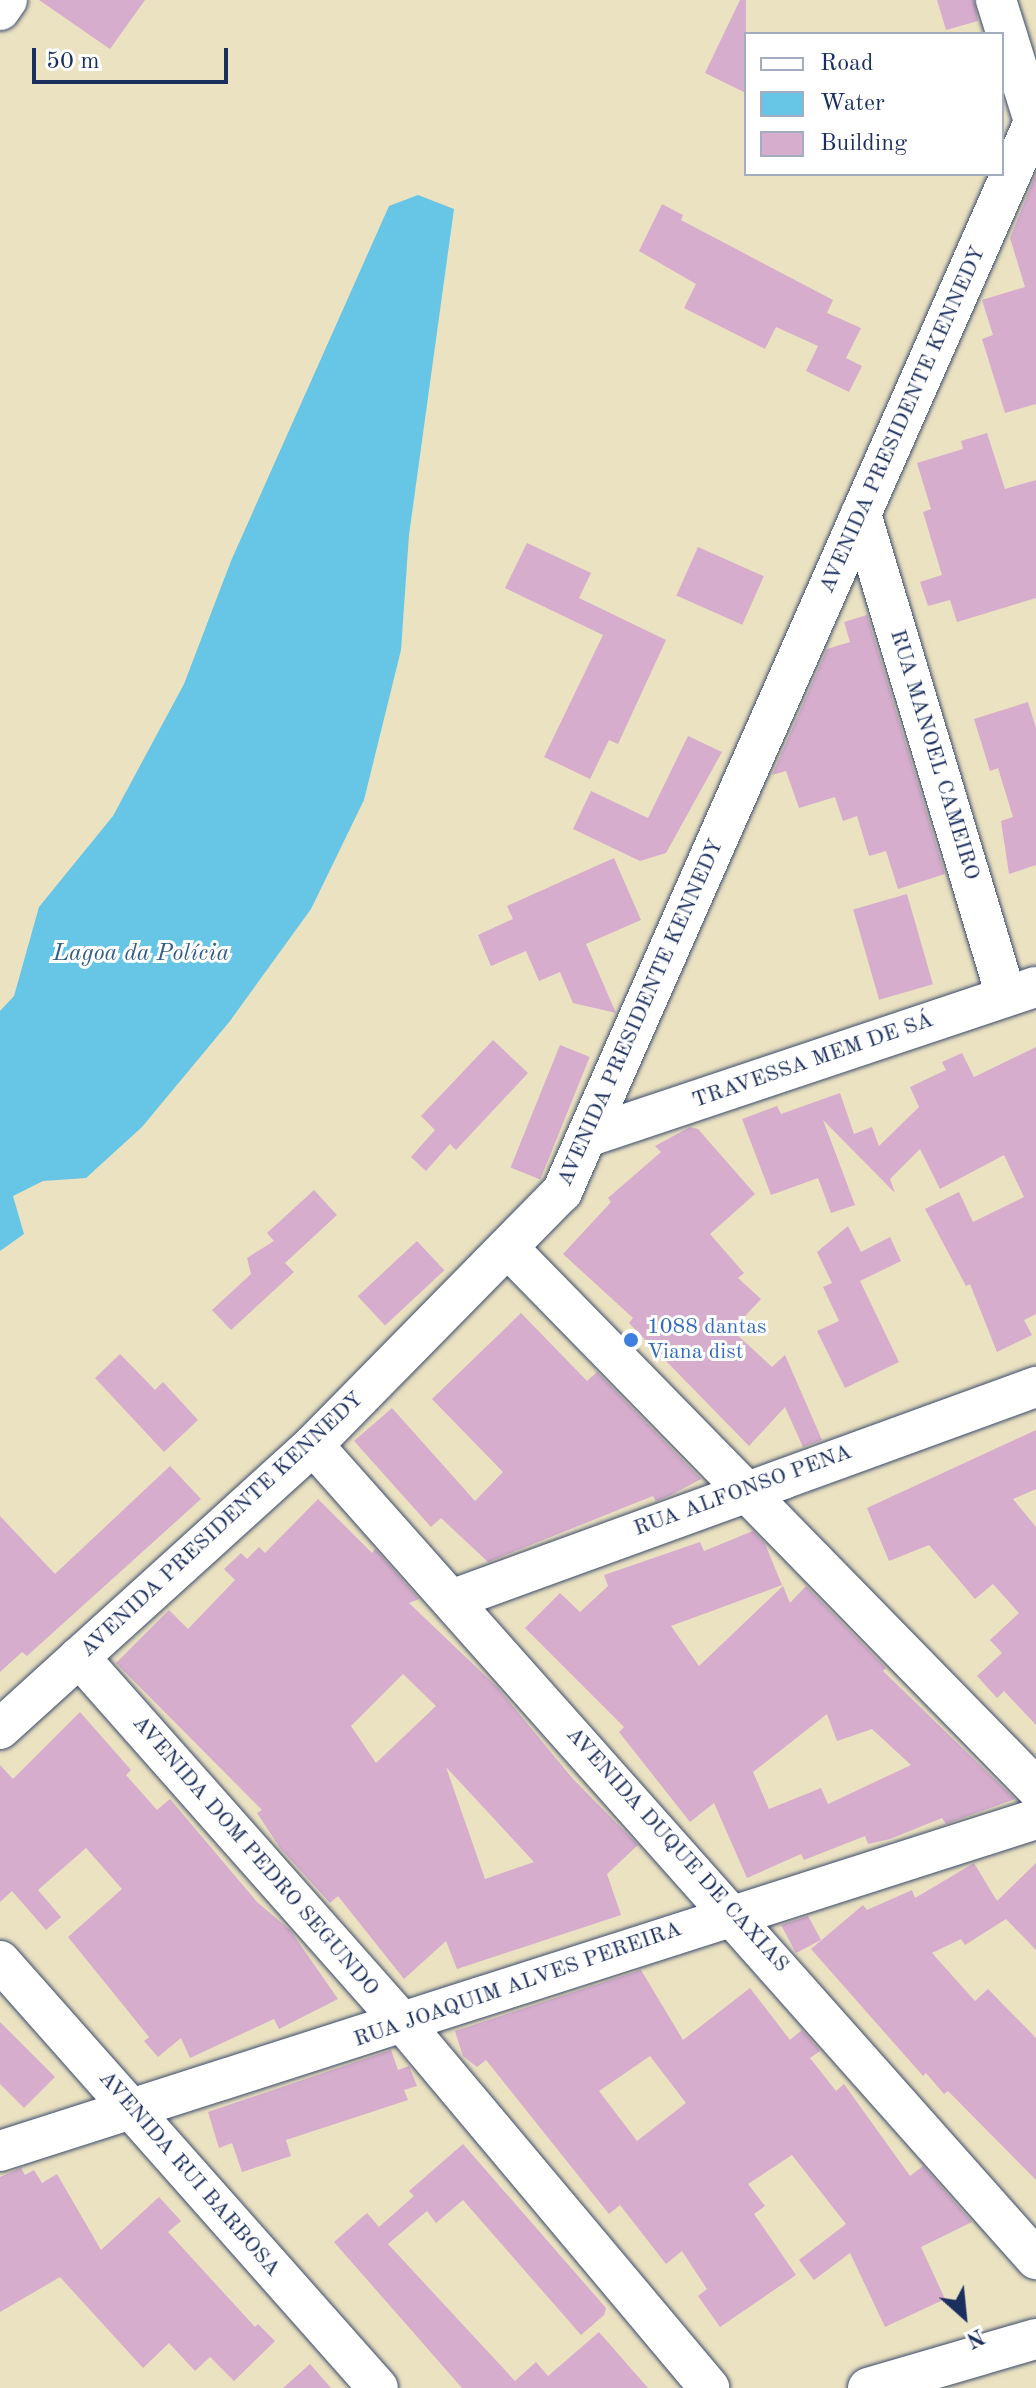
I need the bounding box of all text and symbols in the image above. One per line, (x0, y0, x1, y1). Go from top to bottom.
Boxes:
scale bar (36, 32, 232, 82)
legend (744, 32, 1004, 176)
text: 50 m (46, 50, 100, 74)
text: Road (820, 52, 873, 76)
text: Water (820, 92, 885, 116)
text: Building (820, 132, 907, 156)
street label: AVENIDA PRESIDENTE KENNEDY (814, 242, 992, 598)
street label: RUA MANOEL CAMEIRO (883, 627, 985, 883)
street label: AVENIDA PRESIDENTE KENNEDY (552, 835, 730, 1191)
water label: Lagoa da Polícia (53, 941, 229, 969)
street label: TRAVESSA MEM DE SÁ (689, 1007, 937, 1115)
place label: 1088 dantas Viana dist (647, 1314, 767, 1366)
marker: 1088 dantas Viana dist (622, 1331, 640, 1349)
street label: AVENIDA PRESIDENTE KENNEDY (75, 1387, 369, 1663)
street label: RUA ALFONSO PENA (630, 1439, 856, 1543)
street label: AVENIDA DOM PEDRO SEGUNDO (126, 1710, 384, 2002)
street label: AVENIDA DUQUE DE CAXIAS (560, 1722, 794, 1978)
street label: RUA JOAQUIM ALVES PEREIRA (351, 1916, 685, 2054)
street label: AVENIDA RUI BARBOSA (92, 2066, 286, 2282)
north arrow (924, 2276, 1004, 2356)
text: N (962, 2324, 987, 2351)

